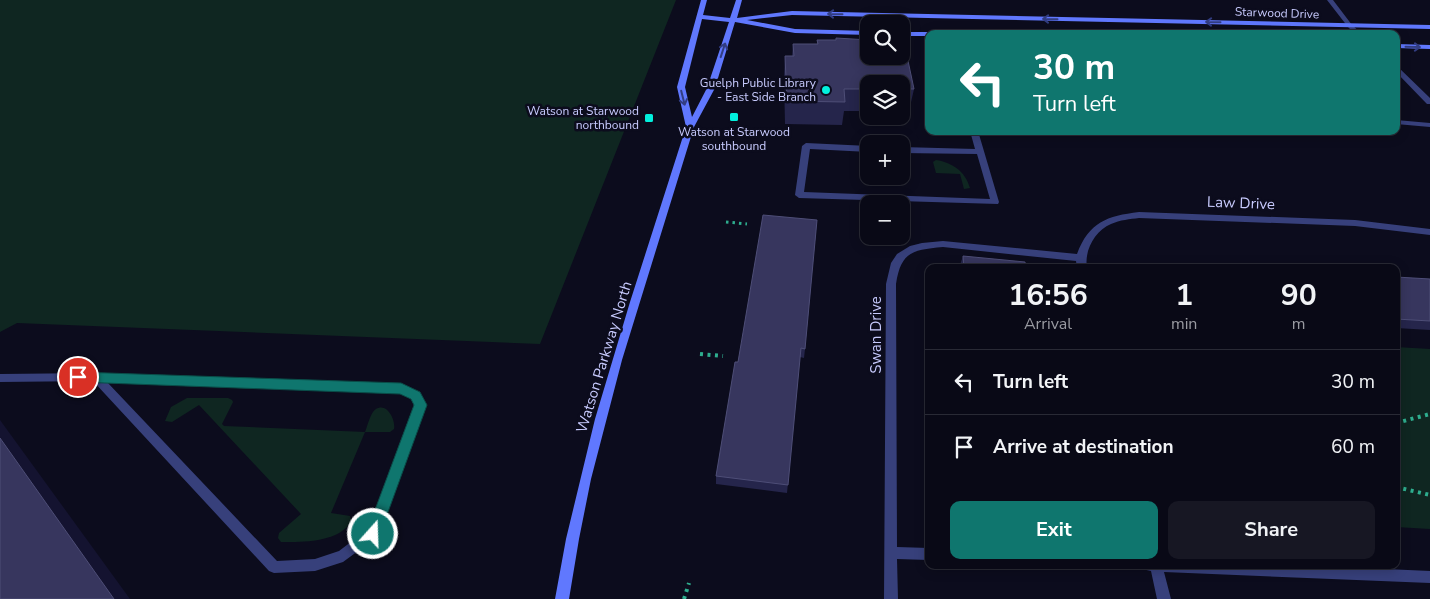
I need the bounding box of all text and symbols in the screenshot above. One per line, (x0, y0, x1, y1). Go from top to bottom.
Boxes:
street label: Starwood Drive (1235, 4, 1319, 22)
one-way arrow (827, 9, 844, 19)
one-way arrow (1042, 14, 1058, 23)
map controls (860, 15, 910, 245)
button: search (860, 15, 910, 65)
one-way arrow (1205, 18, 1221, 27)
one-way arrow (719, 42, 729, 58)
one-way arrow (1405, 42, 1421, 51)
text: 30 m (1033, 44, 1115, 91)
icon: left (950, 50, 1015, 115)
place label: Guelph Public Library - East Side Branch (700, 75, 817, 105)
button: layers (860, 75, 910, 125)
marker: Guelph Public Library - East Side Branch (820, 84, 832, 96)
one-way arrow (679, 89, 688, 105)
text: Turn left (1033, 89, 1116, 119)
place label: Watson at Starwood northbound (527, 103, 639, 133)
marker: Watson at Starwood southbound (728, 111, 740, 123)
marker: Watson at Starwood northbound (643, 112, 655, 124)
place label: Watson at Starwood southbound (678, 124, 790, 154)
button: + (860, 135, 910, 185)
street label: Law Drive (1207, 192, 1275, 214)
button: − (860, 195, 910, 245)
text: 16:56 (1008, 275, 1088, 316)
text: 1 (1175, 275, 1193, 316)
text: 90 (1281, 275, 1317, 316)
street label: Watson Parkway North (571, 279, 637, 435)
street label: Swan Drive (866, 296, 886, 374)
text: Arrival (1024, 313, 1072, 335)
text: min (1171, 313, 1197, 335)
text: m (1292, 313, 1306, 335)
pin (57, 356, 99, 398)
icon: arrive (64, 363, 92, 391)
icon: left (950, 368, 978, 396)
text: Turn left (993, 369, 1068, 395)
text: 30 m (1331, 369, 1375, 395)
icon: arrive (950, 433, 978, 461)
text: Arrive at destination (993, 434, 1174, 460)
text: 60 m (1331, 434, 1375, 460)
button: Exit (950, 501, 1158, 559)
button: Share (1168, 501, 1375, 559)
position arrow (346, 507, 398, 559)

